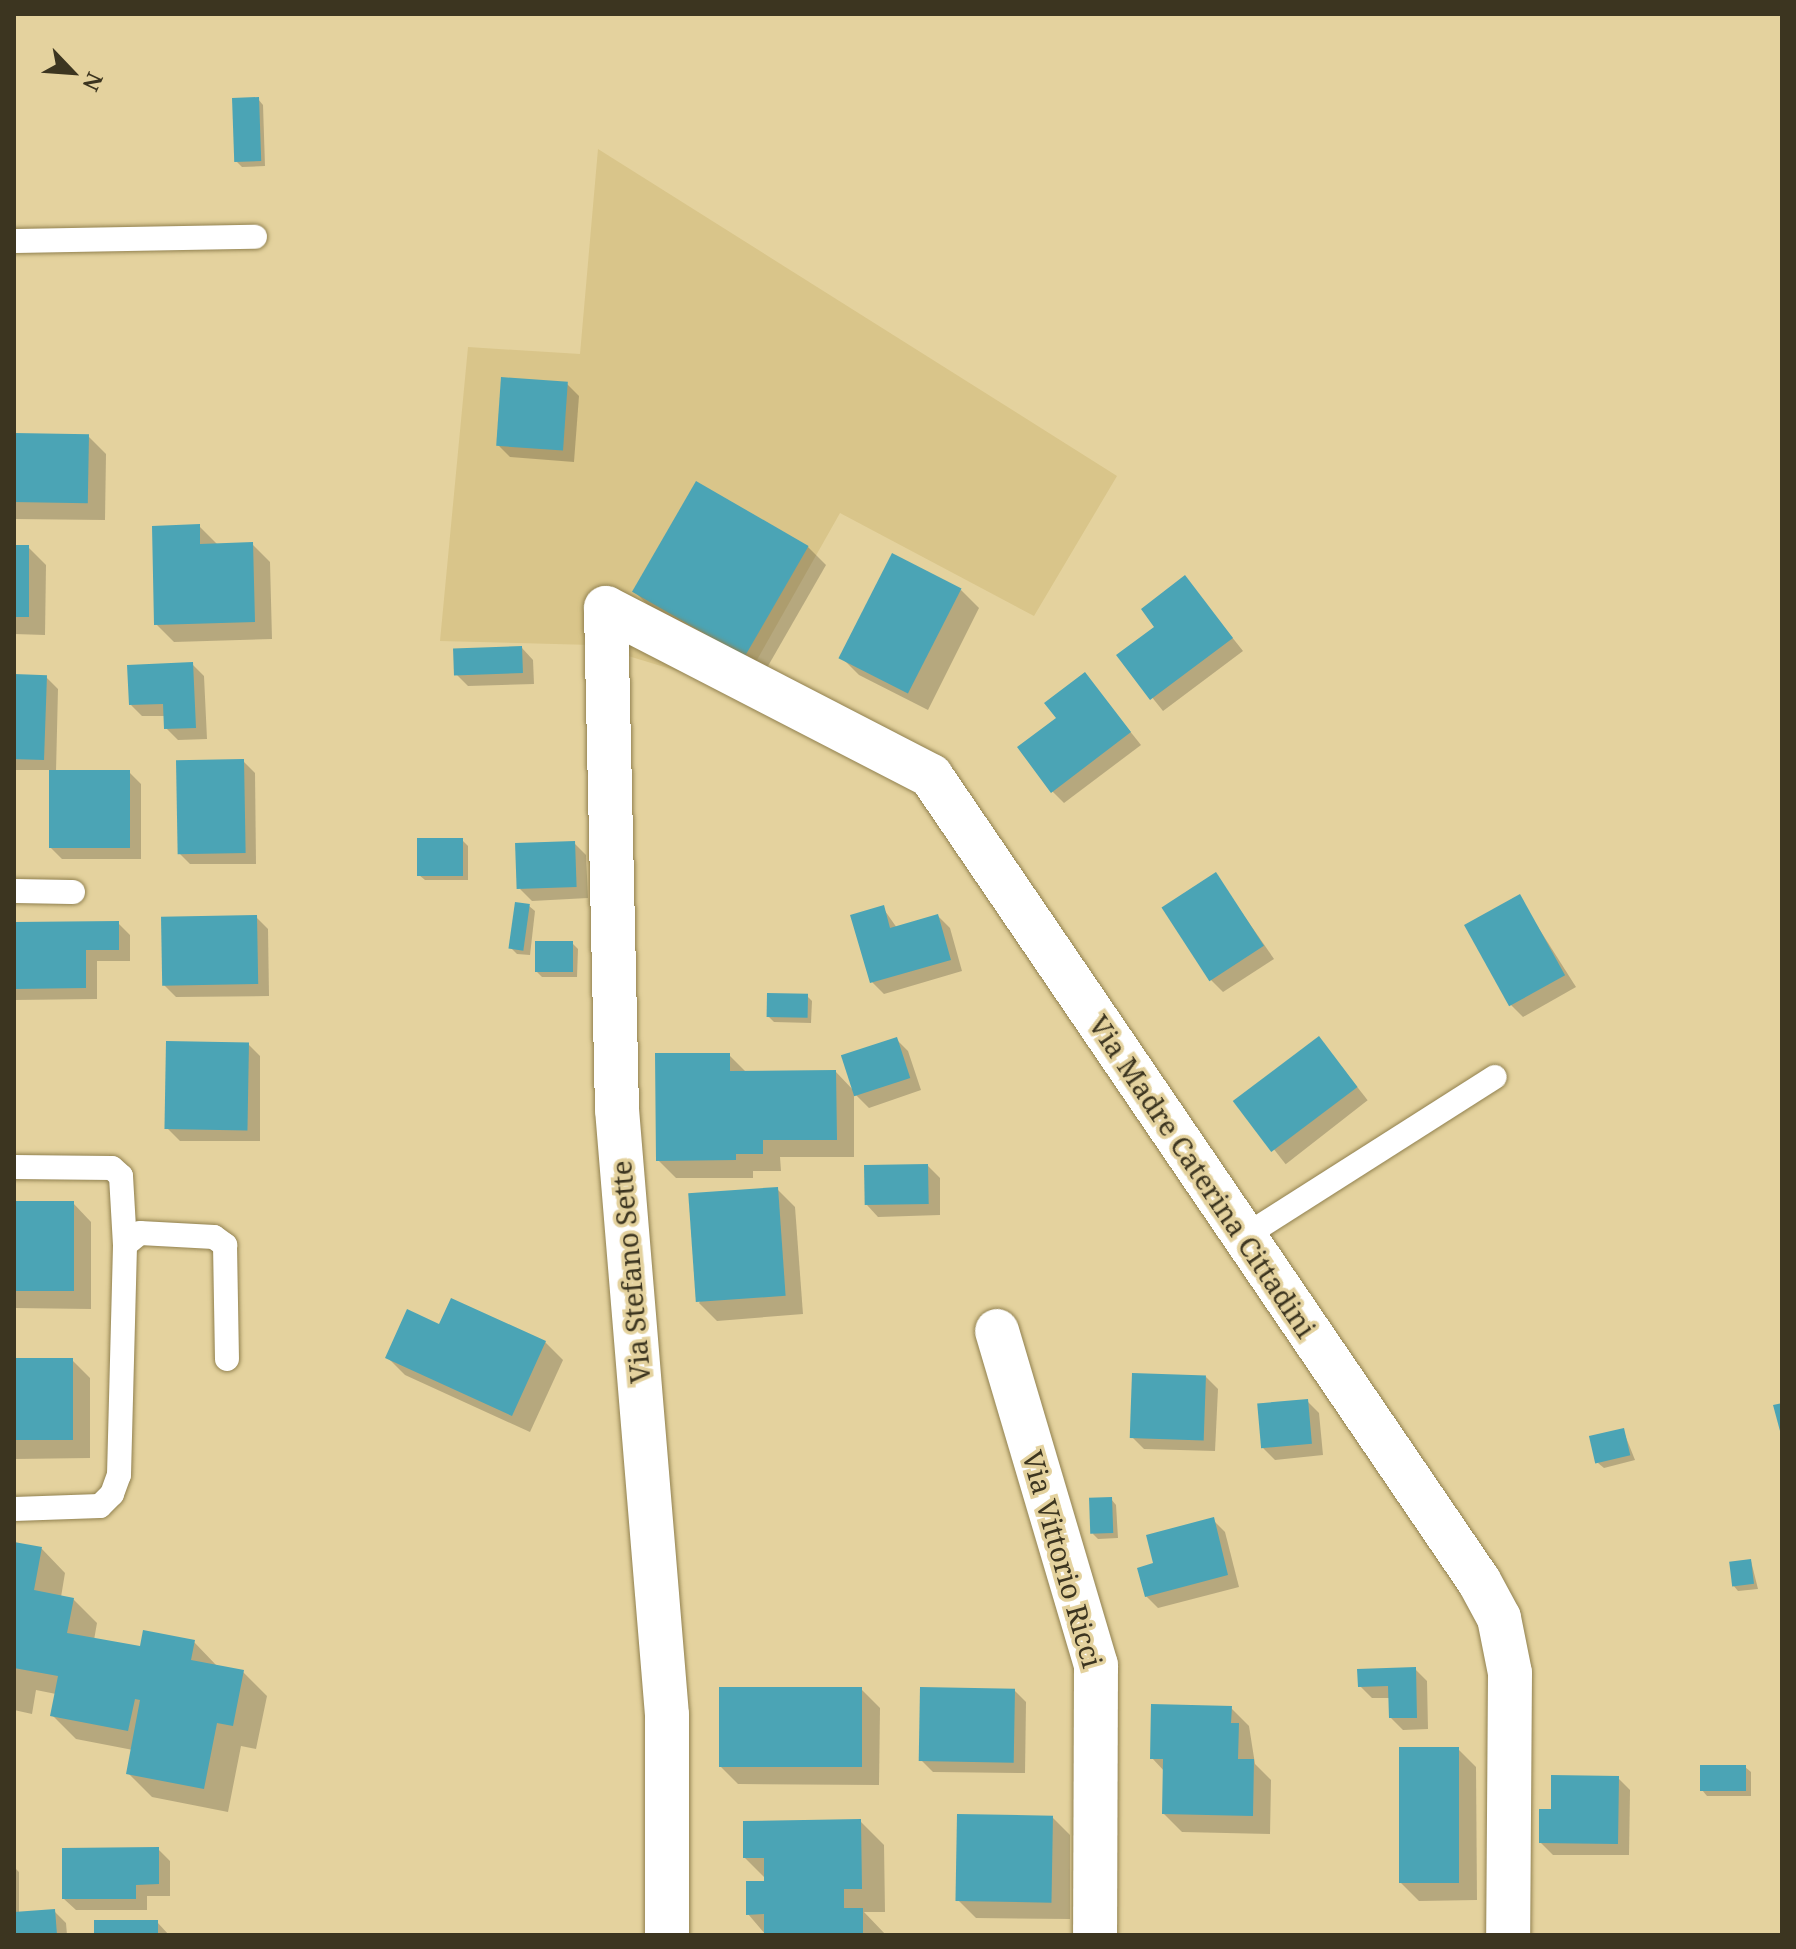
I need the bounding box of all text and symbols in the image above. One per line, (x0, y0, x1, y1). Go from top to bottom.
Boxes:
north arrow (32, 32, 112, 112)
text: N (76, 68, 111, 96)
street label: Via Madre Caterina Cittadini (1082, 1009, 1324, 1343)
street label: Via Stefano Sette (604, 1159, 656, 1385)
street label: Via Vittorio Ricci (1016, 1447, 1110, 1671)

